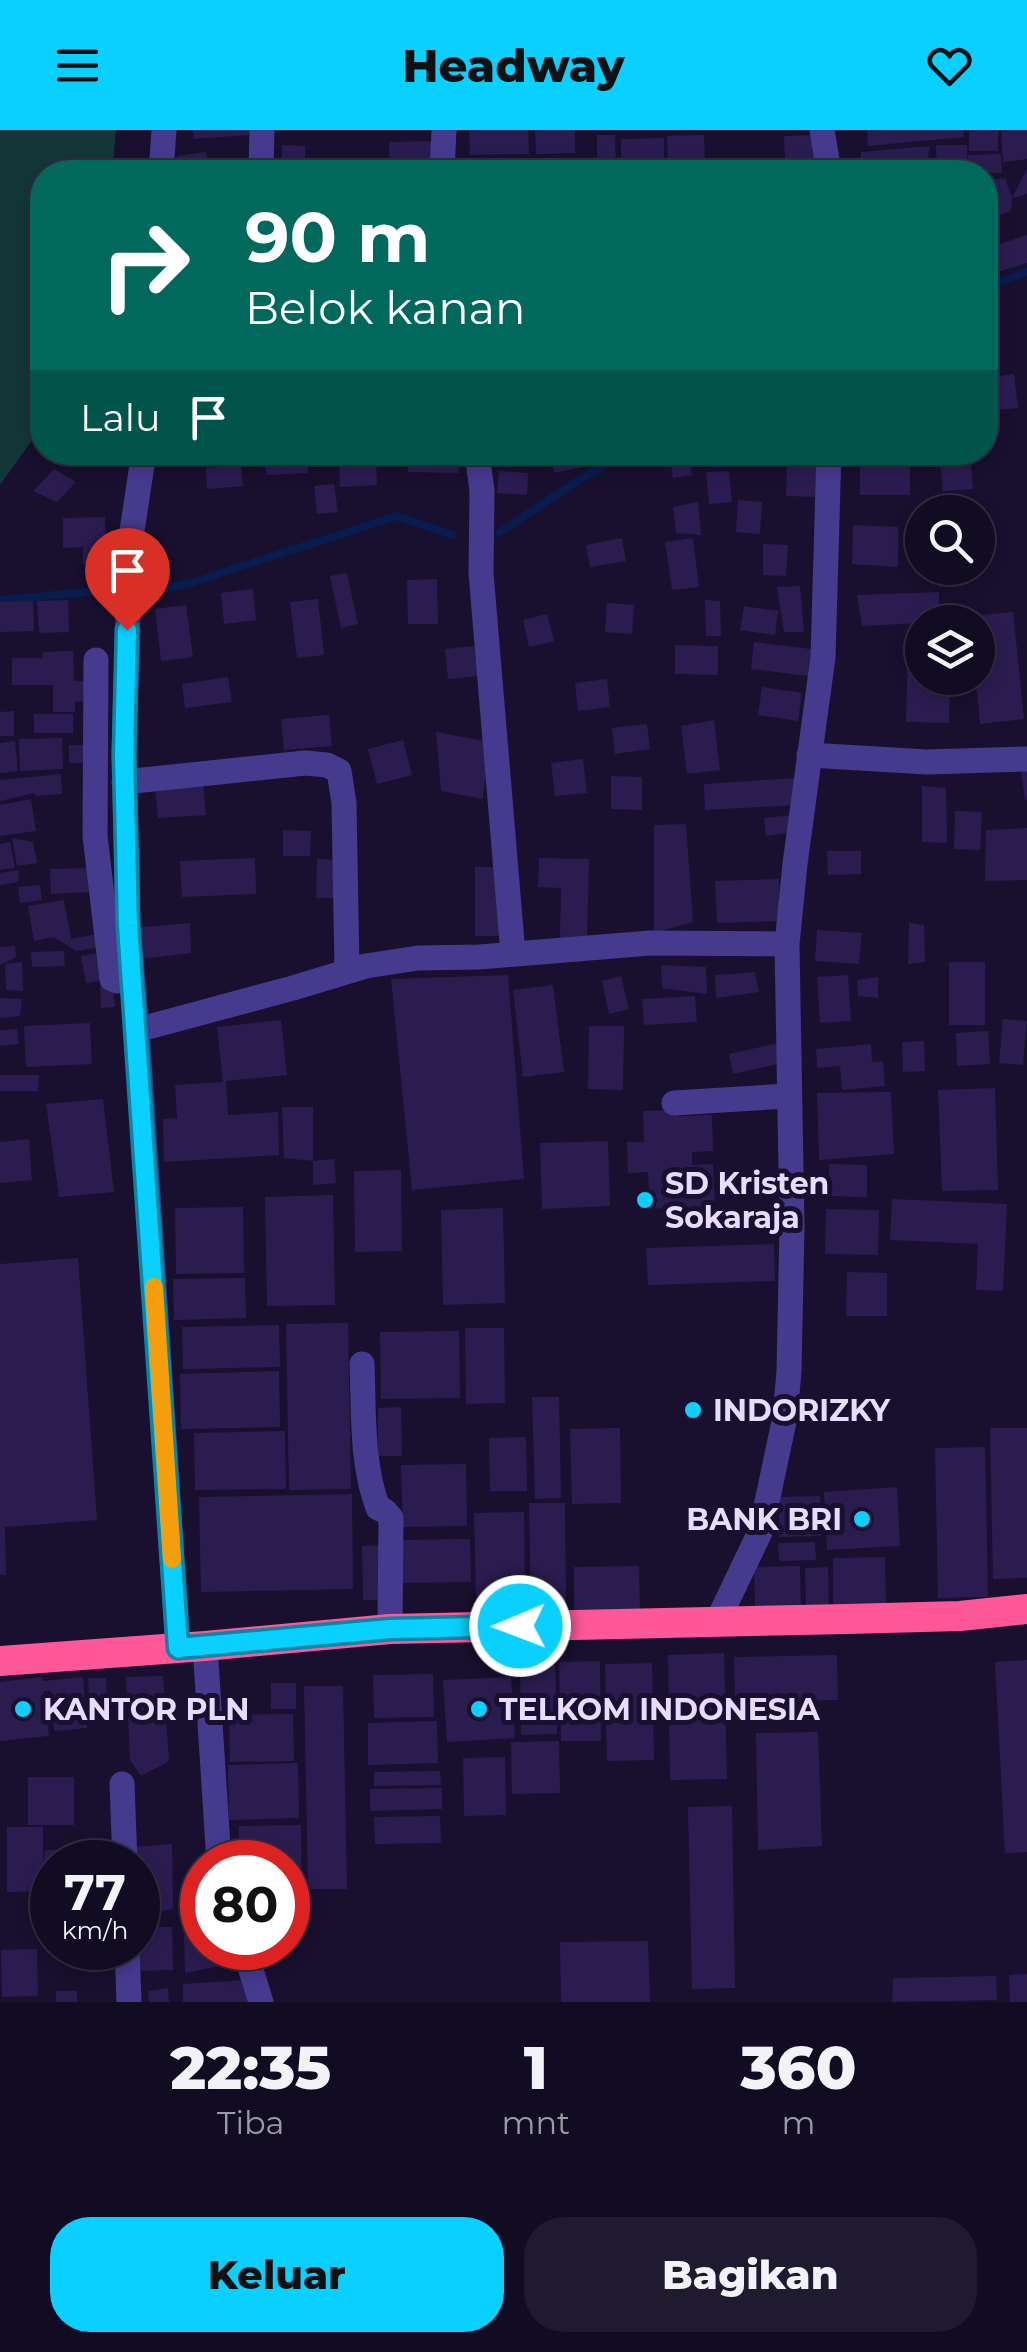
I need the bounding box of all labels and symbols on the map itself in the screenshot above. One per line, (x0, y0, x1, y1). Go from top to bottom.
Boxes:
pin (85, 528, 170, 631)
place label: SD Kristen Sokaraja (665, 1165, 829, 1236)
marker: SD Kristen Sokaraja (634, 1189, 656, 1211)
place label: INDORIZKY (713, 1392, 891, 1429)
marker: INDORIZKY (682, 1399, 704, 1421)
place label: BANK BRI (686, 1501, 842, 1538)
marker: BANK BRI (851, 1508, 873, 1530)
position arrow (468, 1574, 572, 1678)
place label: KANTOR PLN (43, 1691, 250, 1728)
place label: TELKOM INDONESIA (499, 1691, 821, 1728)
marker: KANTOR PLN (12, 1698, 34, 1720)
marker: TELKOM INDONESIA (468, 1698, 490, 1720)
speed limit sign: 80 (180, 1840, 310, 1970)

